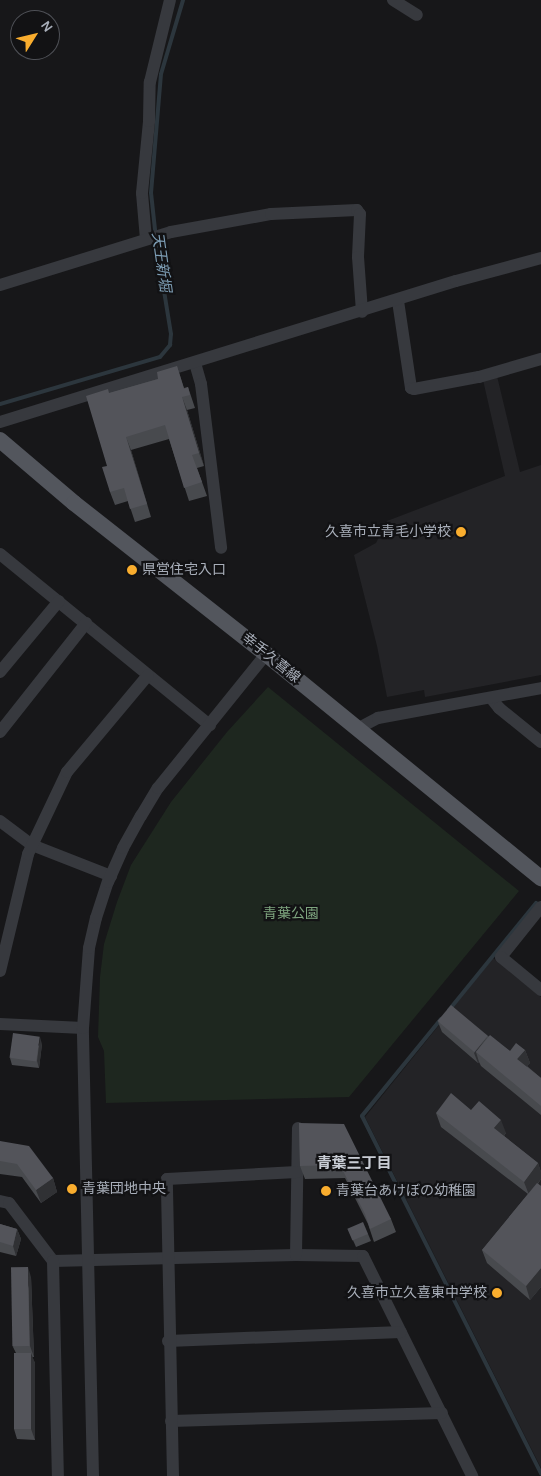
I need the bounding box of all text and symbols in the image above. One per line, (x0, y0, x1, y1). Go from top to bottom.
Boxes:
north arrow (10, 10, 60, 60)
text: N (37, 17, 57, 36)
water label: 天王新堀 (148, 231, 174, 293)
place label: 久喜市立青毛小学校 (325, 524, 451, 540)
marker: 久喜市立青毛小学校 (455, 526, 467, 538)
place label: 県営住宅入口 (142, 562, 226, 578)
marker: 県営住宅入口 (126, 564, 138, 576)
street label: 幸手久喜線 (239, 629, 303, 687)
park label: 青葉公園 (263, 906, 319, 922)
district label: 青葉三丁目 (317, 1155, 391, 1173)
place label: 青葉団地中央 (82, 1181, 166, 1197)
marker: 青葉団地中央 (66, 1183, 78, 1195)
place label: 青葉台あけぼの幼稚園 (336, 1183, 476, 1199)
marker: 青葉台あけぼの幼稚園 (320, 1185, 332, 1197)
place label: 久喜市立久喜東中学校 (347, 1285, 487, 1301)
marker: 久喜市立久喜東中学校 (491, 1287, 503, 1299)

